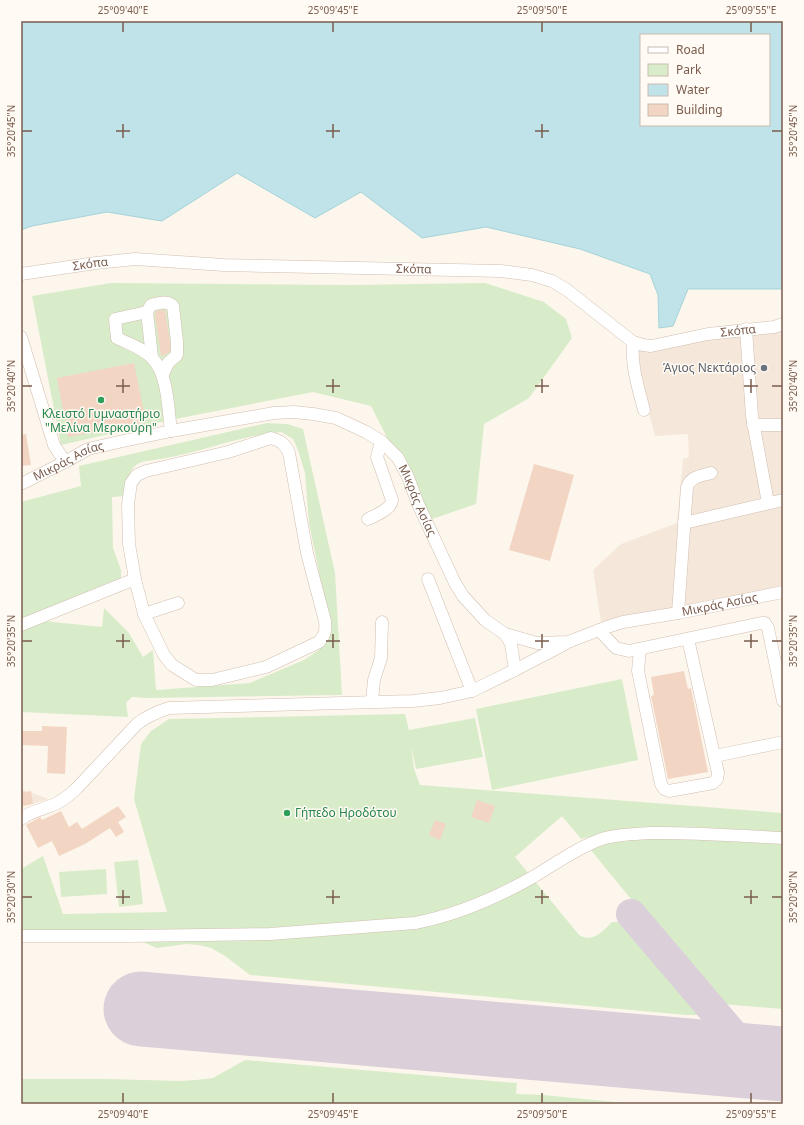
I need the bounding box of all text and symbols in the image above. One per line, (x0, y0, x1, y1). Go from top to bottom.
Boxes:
text: 25°09'40"E (98, 3, 148, 17)
text: 25°09'45"E (308, 3, 358, 17)
text: 25°09'50"E (517, 3, 567, 17)
text: 25°09'55"E (726, 3, 776, 17)
legend (640, 34, 770, 126)
text: Road (676, 41, 705, 58)
text: Park (676, 61, 702, 78)
text: Water (676, 81, 710, 98)
text: Building (676, 101, 723, 118)
text: 35°20'45"N (4, 105, 18, 157)
text: 35°20'45"N (786, 105, 800, 157)
street label: Σκόπα (71, 253, 109, 274)
street label: Σκόπα (396, 260, 432, 278)
street label: Σκόπα (719, 320, 757, 341)
place label: Άγιος Νεκτάριος (663, 359, 756, 376)
text: 35°20'40"N (4, 360, 18, 412)
text: 35°20'40"N (786, 360, 800, 412)
marker: Άγιος Νεκτάριος (759, 363, 769, 373)
marker: Κλειστό Γυμναστήριο "Μελίνα Μερκούρη" (96, 395, 106, 405)
place label: Κλειστό Γυμναστήριο "Μελίνα Μερκούρη" (42, 405, 160, 436)
street label: Μικράς Ασίας (30, 437, 105, 485)
street label: Μικράς Ασίας (395, 461, 441, 539)
street label: Μικράς Ασίας (680, 588, 759, 620)
text: 35°20'35"N (4, 615, 18, 667)
text: 35°20'35"N (786, 615, 800, 667)
place label: Γήπεδο Ηροδότου (295, 804, 397, 821)
marker: Γήπεδο Ηροδότου (282, 808, 292, 818)
text: 35°20'30"N (4, 871, 18, 923)
text: 35°20'30"N (786, 871, 800, 923)
text: 25°09'40"E (98, 1107, 148, 1121)
text: 25°09'45"E (308, 1107, 358, 1121)
text: 25°09'50"E (517, 1107, 567, 1121)
text: 25°09'55"E (726, 1107, 776, 1121)

